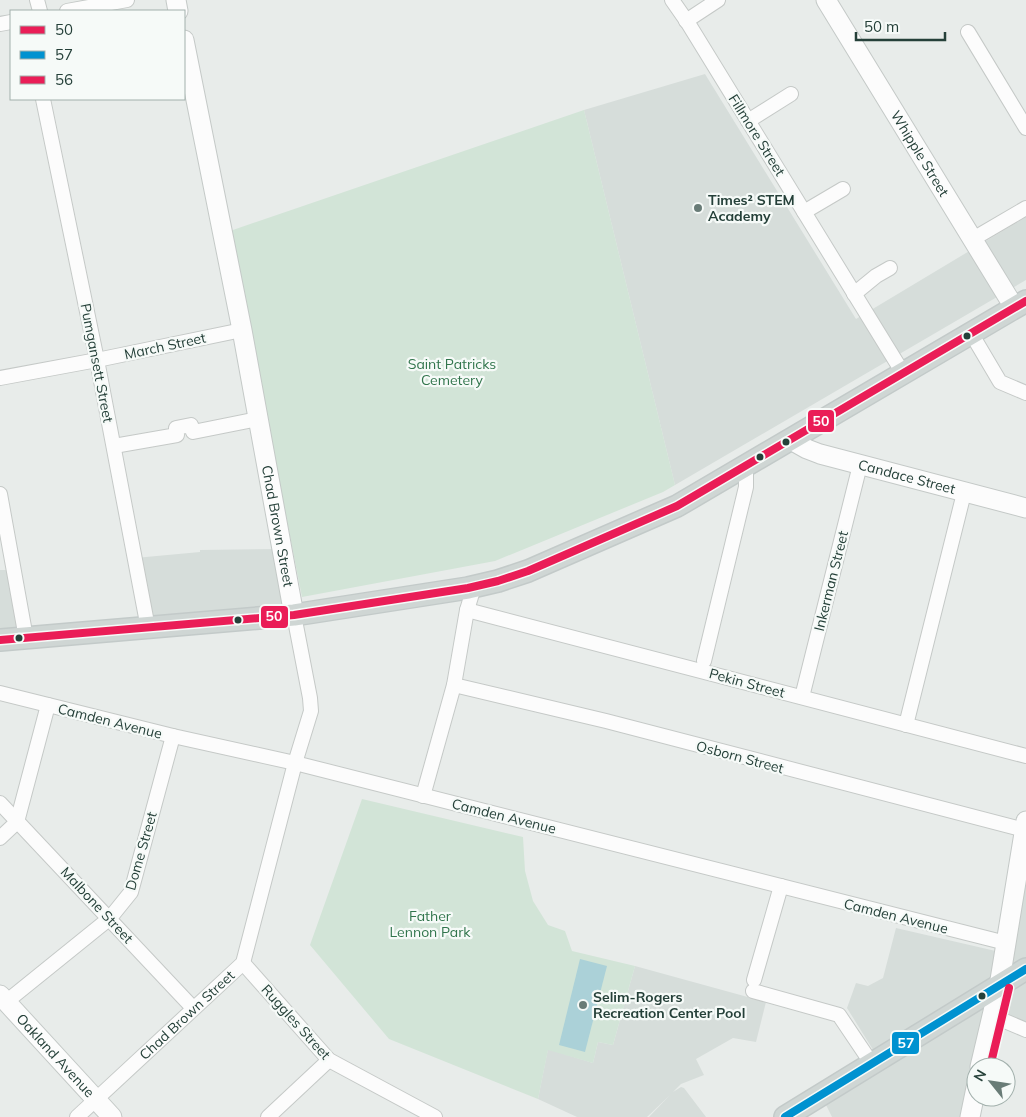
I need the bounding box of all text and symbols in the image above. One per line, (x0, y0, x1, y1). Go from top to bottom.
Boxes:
legend (10, 10, 185, 100)
scale bar (856, 10, 945, 42)
text: 50 m (864, 17, 899, 36)
text: 50 (55, 20, 73, 39)
text: 57 (55, 45, 73, 64)
text: 56 (55, 70, 73, 89)
street label: Fillmore Street (725, 91, 789, 179)
street label: Whipple Street (887, 107, 953, 200)
place label: Times² STEM Academy (708, 191, 795, 225)
marker: Times² STEM Academy (692, 202, 704, 214)
street label: Pumgansett Street (77, 302, 117, 424)
street label: March Street (123, 329, 208, 363)
unlabelled marker (962, 331, 972, 341)
park label: Saint Patricks Cemetery (408, 355, 496, 389)
line badge: 50 (807, 409, 835, 433)
text: 50 (813, 412, 829, 430)
unlabelled marker (781, 437, 791, 447)
unlabelled marker (755, 452, 765, 462)
street label: Candace Street (856, 455, 957, 498)
street label: Chad Brown Street (258, 464, 298, 588)
street label: Inkerman Street (810, 529, 852, 633)
line badge: 50 (260, 605, 289, 629)
text: 50 (266, 607, 282, 625)
unlabelled marker (233, 615, 243, 625)
unlabelled marker (14, 633, 24, 643)
street label: Pekin Street (707, 664, 787, 702)
street label: Camden Avenue (56, 699, 164, 743)
street label: Osborn Street (694, 737, 786, 777)
street label: Camden Avenue (450, 794, 558, 838)
street label: Dome Street (121, 810, 161, 892)
street label: Malbone Street (57, 863, 137, 947)
street label: Camden Avenue (842, 894, 950, 938)
park label: Father Lennon Park (390, 907, 471, 941)
street label: Chad Brown Street (136, 966, 238, 1064)
street label: Ruggles Street (258, 981, 335, 1063)
place label: Selim-Rogers Recreation Center Pool (593, 988, 745, 1022)
unlabelled marker (977, 991, 987, 1001)
marker: Selim-Rogers Recreation Center Pool (577, 999, 589, 1011)
street label: Oakland Avenue (13, 1010, 98, 1101)
line badge: 57 (891, 1031, 920, 1055)
text: 57 (898, 1034, 914, 1052)
north arrow (966, 1057, 1016, 1107)
text: N (969, 1066, 990, 1085)

